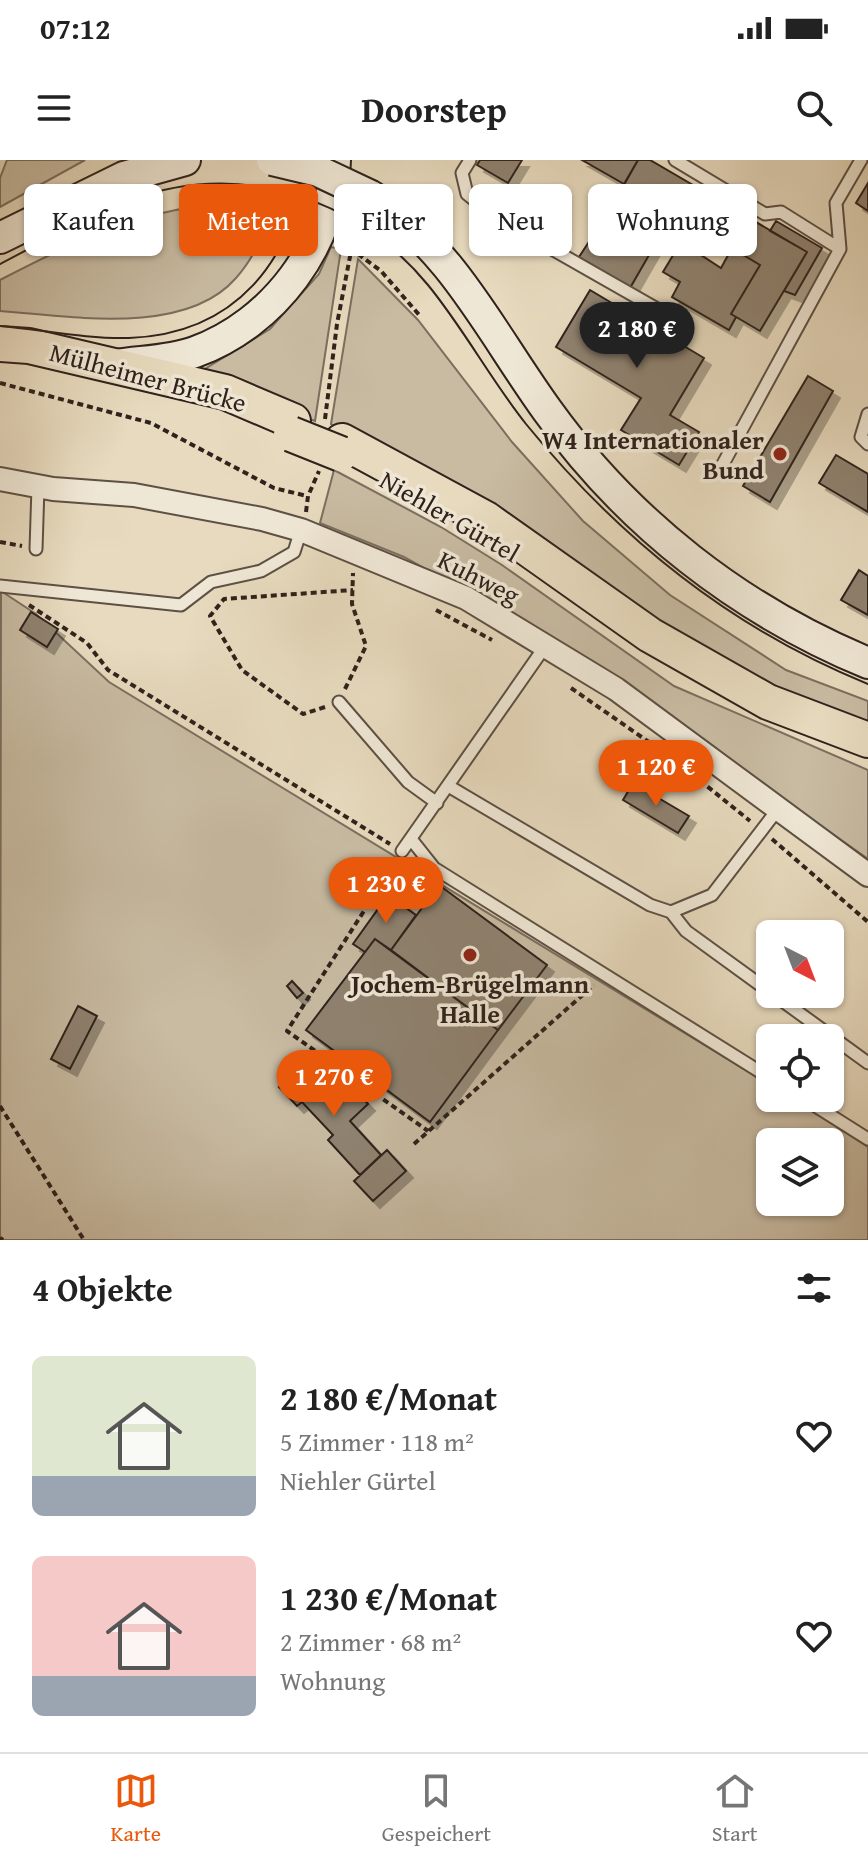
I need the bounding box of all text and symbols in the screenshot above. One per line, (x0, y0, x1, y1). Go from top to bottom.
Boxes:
text: 07:12 (40, 6, 111, 50)
text: Doorstep (361, 82, 507, 135)
icon: menu (32, 86, 76, 130)
icon: search (792, 86, 836, 130)
chip: Kaufen (24, 184, 163, 256)
chip: Mieten (179, 184, 318, 256)
chip: Filter (334, 184, 453, 256)
chip: Neu (469, 184, 572, 256)
chip: Wohnung (588, 184, 757, 256)
pin: 2 180 € (563, 302, 711, 370)
text: 2 180 € (598, 308, 676, 347)
street label: Mülheimer Brücke (45, 332, 251, 422)
place label: W4 Internationaler Bund (542, 420, 764, 489)
marker: W4 Internationaler Bund (771, 445, 789, 463)
street label: Niehler Gürtel (373, 460, 527, 572)
street label: Kuhweg (431, 540, 527, 614)
pin: 1 120 € (582, 740, 730, 808)
text: 1 120 € (617, 746, 695, 785)
pin: 1 230 € (312, 857, 460, 925)
text: 1 230 € (347, 863, 425, 902)
north arrow (756, 920, 844, 1008)
map controls (756, 920, 844, 1216)
marker: Jochem-Brügelmann Halle (461, 946, 479, 964)
place label: Jochem-Brügelmann Halle (347, 964, 590, 1033)
button: locate (756, 1024, 844, 1112)
pin: 1 270 € (260, 1050, 408, 1118)
text: 1 270 € (295, 1056, 373, 1095)
button: layers (756, 1128, 844, 1216)
text: 4 Objekte (32, 1264, 173, 1313)
icon: filters (792, 1266, 836, 1310)
text: 2 180 €/Monat (280, 1373, 497, 1422)
icon: home (96, 1388, 192, 1484)
icon: heart (792, 1414, 836, 1458)
text: 5 Zimmer · 118 m² (280, 1422, 474, 1461)
text: Niehler Gürtel (280, 1461, 436, 1500)
text: 1 230 €/Monat (280, 1573, 497, 1622)
icon: home (96, 1588, 192, 1684)
icon: heart (792, 1614, 836, 1658)
text: 2 Zimmer · 68 m² (280, 1622, 461, 1661)
text: Wohnung (280, 1661, 385, 1700)
tab: Karte (110, 1769, 161, 1849)
tab: Gespeichert (382, 1769, 491, 1849)
tab: Start (712, 1769, 758, 1849)

